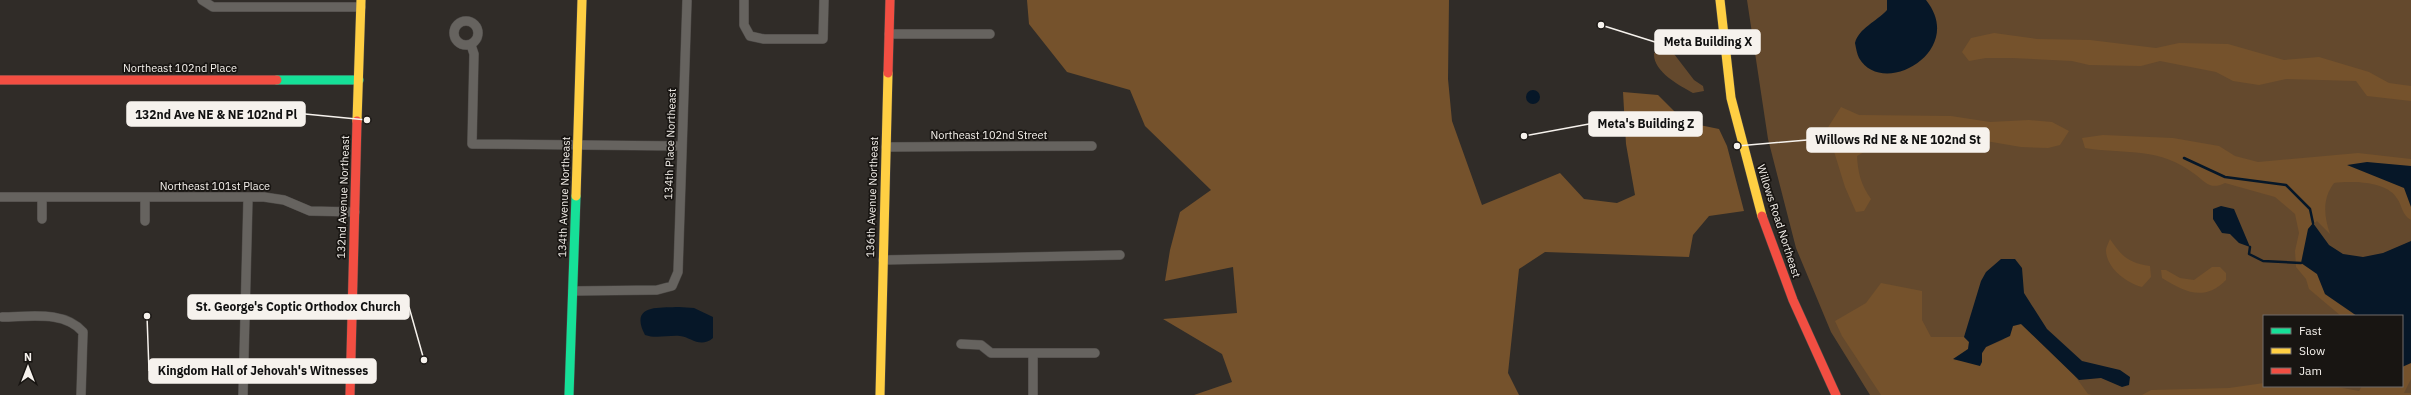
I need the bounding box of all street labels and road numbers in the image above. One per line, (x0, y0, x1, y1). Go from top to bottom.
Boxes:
street label: Northeast 102nd Place (123, 61, 237, 75)
street label: 134th Place Northeast (661, 88, 679, 200)
street label: Northeast 102nd Street (931, 128, 1048, 142)
street label: 132nd Avenue Northeast (334, 135, 352, 259)
street label: 134th Avenue Northeast (555, 136, 573, 258)
street label: 136th Avenue Northeast (863, 136, 881, 258)
street label: Willows Road Northeast (1754, 163, 1804, 279)
street label: Northeast 101st Place (160, 179, 270, 193)

